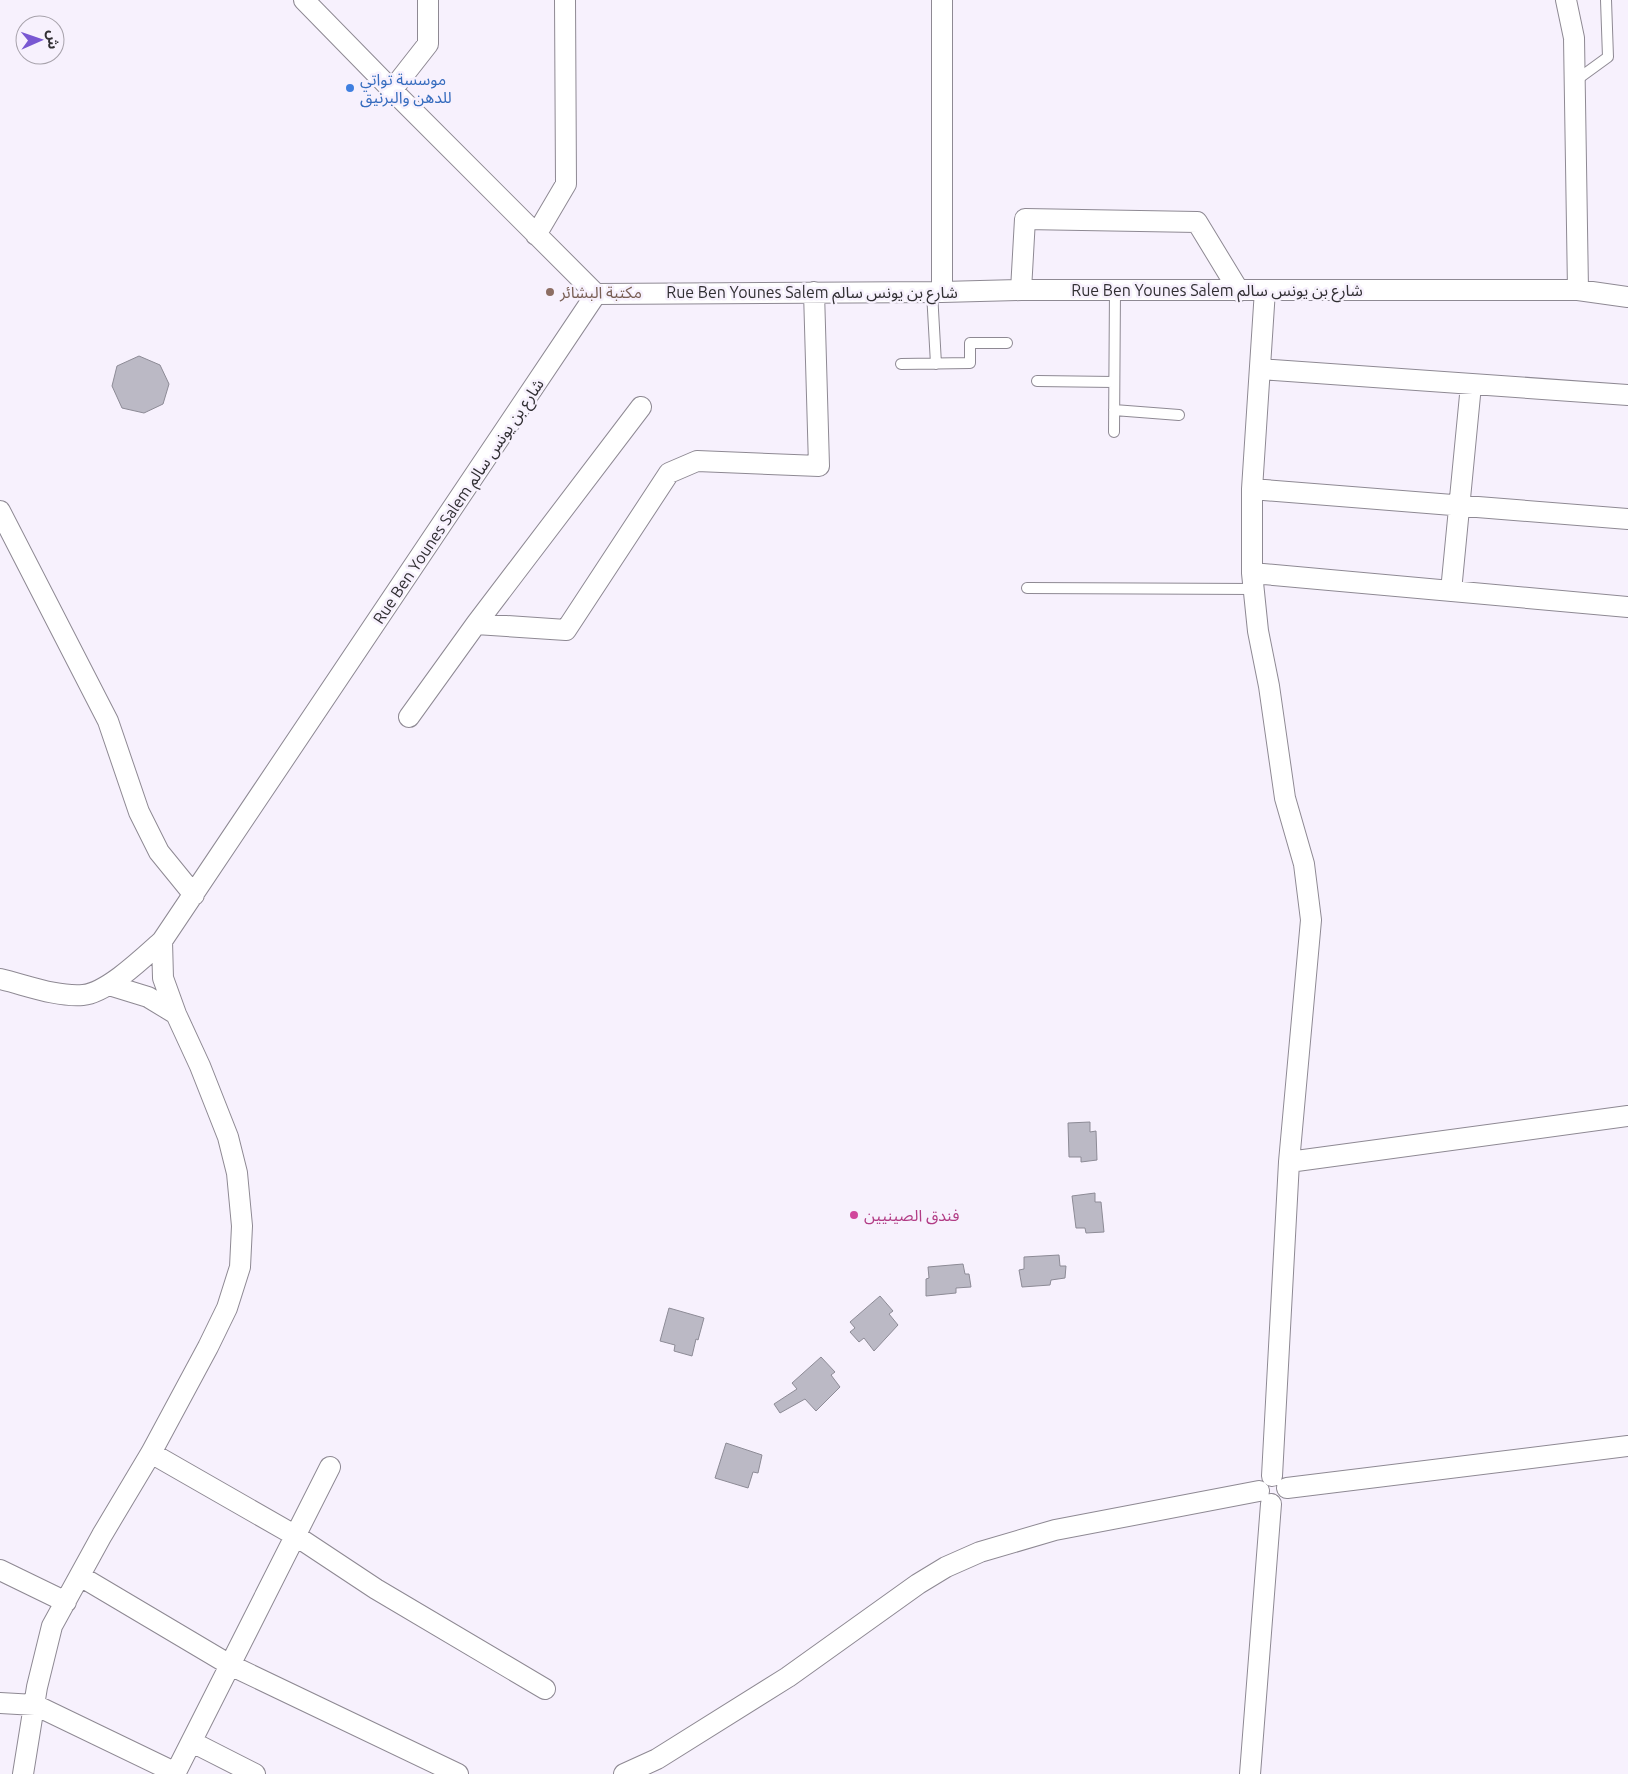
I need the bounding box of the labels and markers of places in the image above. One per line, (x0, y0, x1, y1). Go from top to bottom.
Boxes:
place label: موسسة تواتي للدهن والبرنيق (360, 70, 452, 108)
marker: موسسة تواتي للدهن والبرنيق (344, 82, 356, 94)
place label: مكتبة البشائر (559, 283, 642, 302)
marker: مكتبة البشائر (544, 286, 556, 298)
place label: فندق الصينيين (864, 1206, 959, 1225)
marker: فندق الصينيين (848, 1209, 860, 1221)

